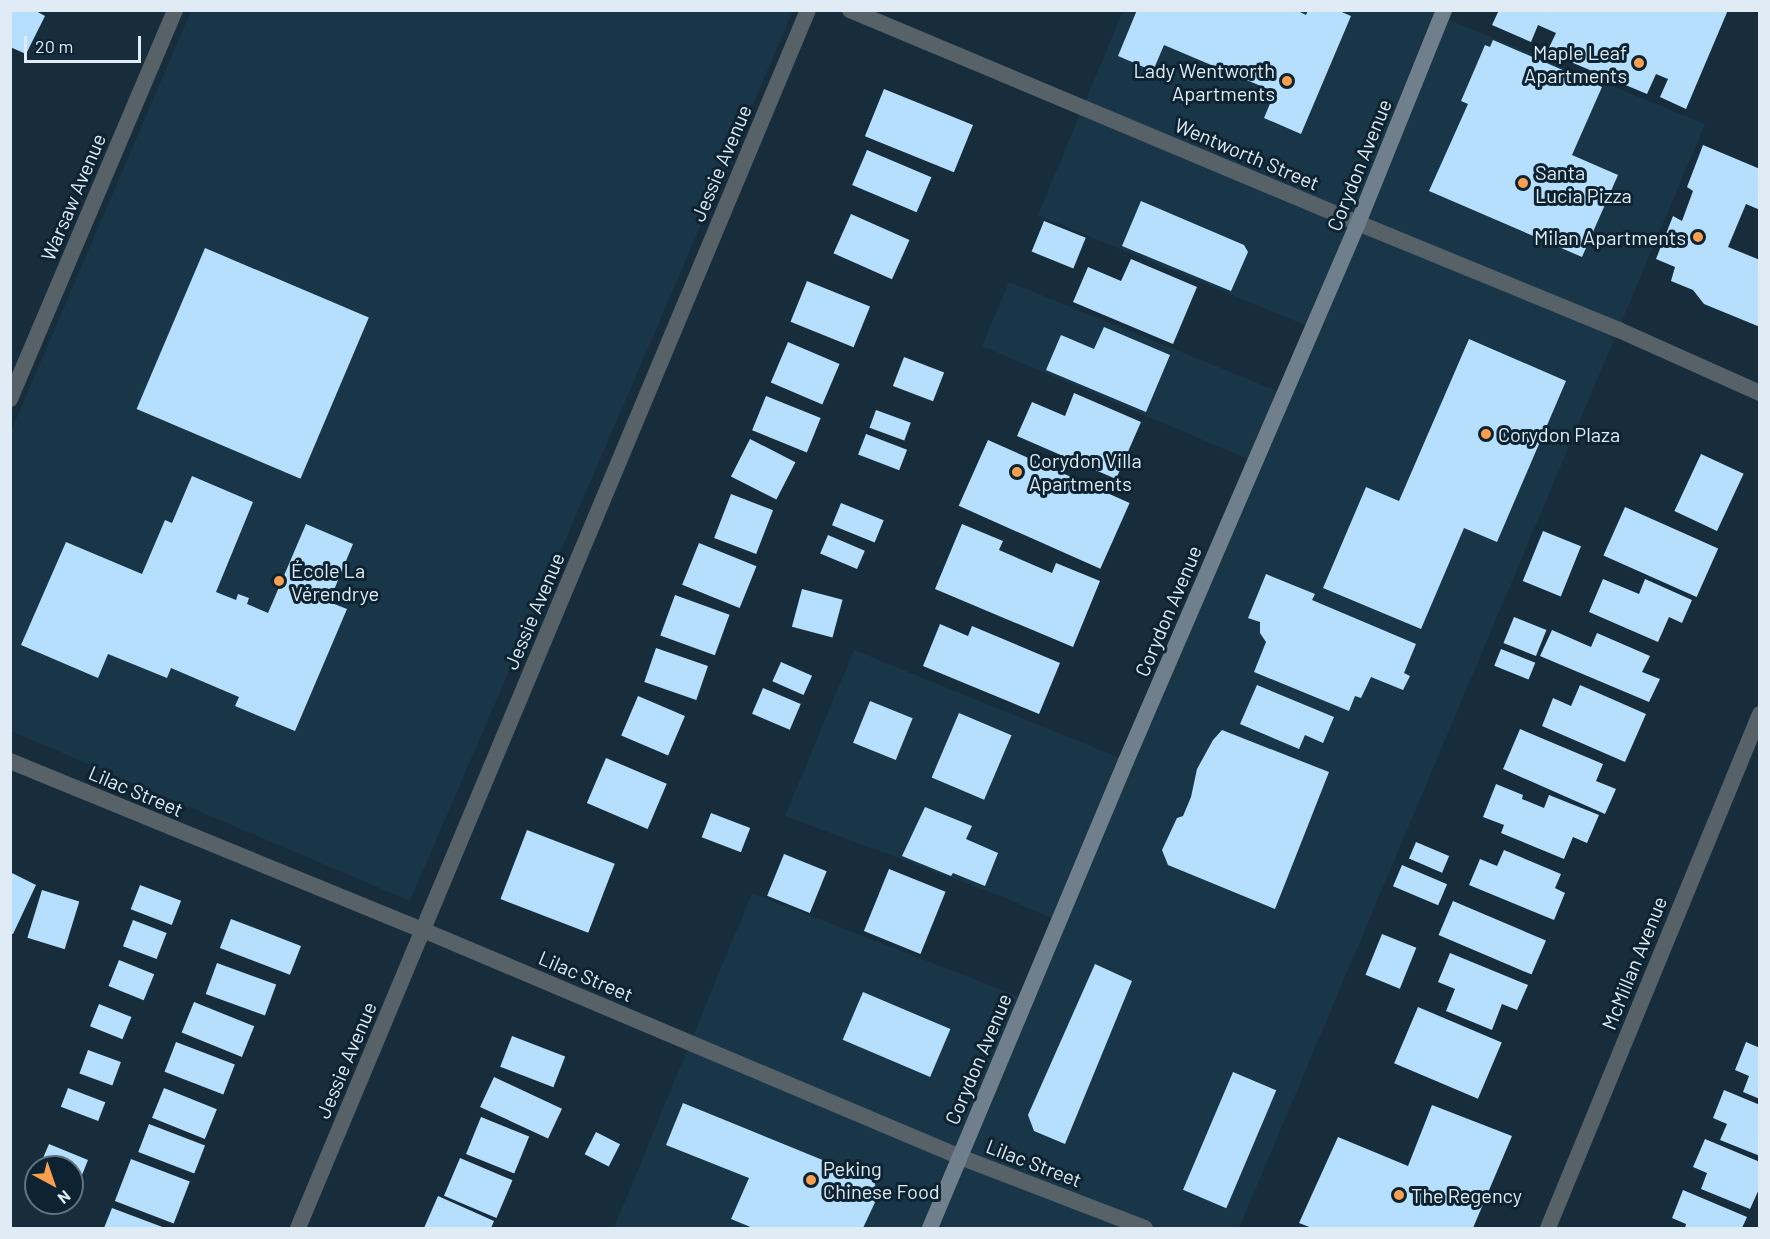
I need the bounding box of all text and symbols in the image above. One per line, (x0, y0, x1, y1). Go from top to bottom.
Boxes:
scale bar (27, 24, 144, 62)
text: 20 m (35, 35, 73, 57)
place label: Maple Leaf Apartments (1524, 40, 1627, 87)
marker: Maple Leaf Apartments (1632, 56, 1646, 70)
place label: Lady Wentworth Apartments (1133, 58, 1275, 105)
marker: Lady Wentworth Apartments (1280, 74, 1294, 88)
street label: Corydon Avenue (1322, 96, 1396, 234)
street label: Jessie Avenue (686, 101, 756, 225)
street label: Wentworth Street (1171, 113, 1323, 195)
street label: Warsaw Avenue (35, 130, 111, 264)
place label: Santa Lucia Pizza (1535, 160, 1632, 207)
marker: Santa Lucia Pizza (1516, 176, 1530, 190)
place label: Milan Apartments (1534, 225, 1686, 249)
marker: Milan Apartments (1691, 230, 1705, 244)
place label: Corydon Plaza (1498, 422, 1620, 446)
marker: Corydon Plaza (1479, 427, 1493, 441)
place label: Corydon Villa Apartments (1029, 448, 1142, 495)
marker: Corydon Villa Apartments (1010, 465, 1024, 479)
street label: Corydon Avenue (1130, 542, 1206, 680)
street label: Jessie Avenue (499, 549, 569, 673)
place label: École La Vérendrye (291, 558, 379, 605)
marker: École La Vérendrye (272, 574, 286, 588)
street label: Lilac Street (85, 760, 187, 822)
street label: McMillan Avenue (1596, 893, 1672, 1033)
street label: Lilac Street (535, 945, 637, 1007)
street label: Corydon Avenue (940, 990, 1016, 1128)
street label: Jessie Avenue (311, 998, 381, 1122)
street label: Lilac Street (983, 1134, 1085, 1192)
north arrow (24, 1155, 84, 1215)
place label: Peking Chinese Food (823, 1156, 940, 1203)
marker: Peking Chinese Food (804, 1173, 818, 1187)
place label: The Regency (1411, 1183, 1522, 1207)
text: N (54, 1187, 75, 1208)
marker: The Regency (1392, 1188, 1406, 1202)

